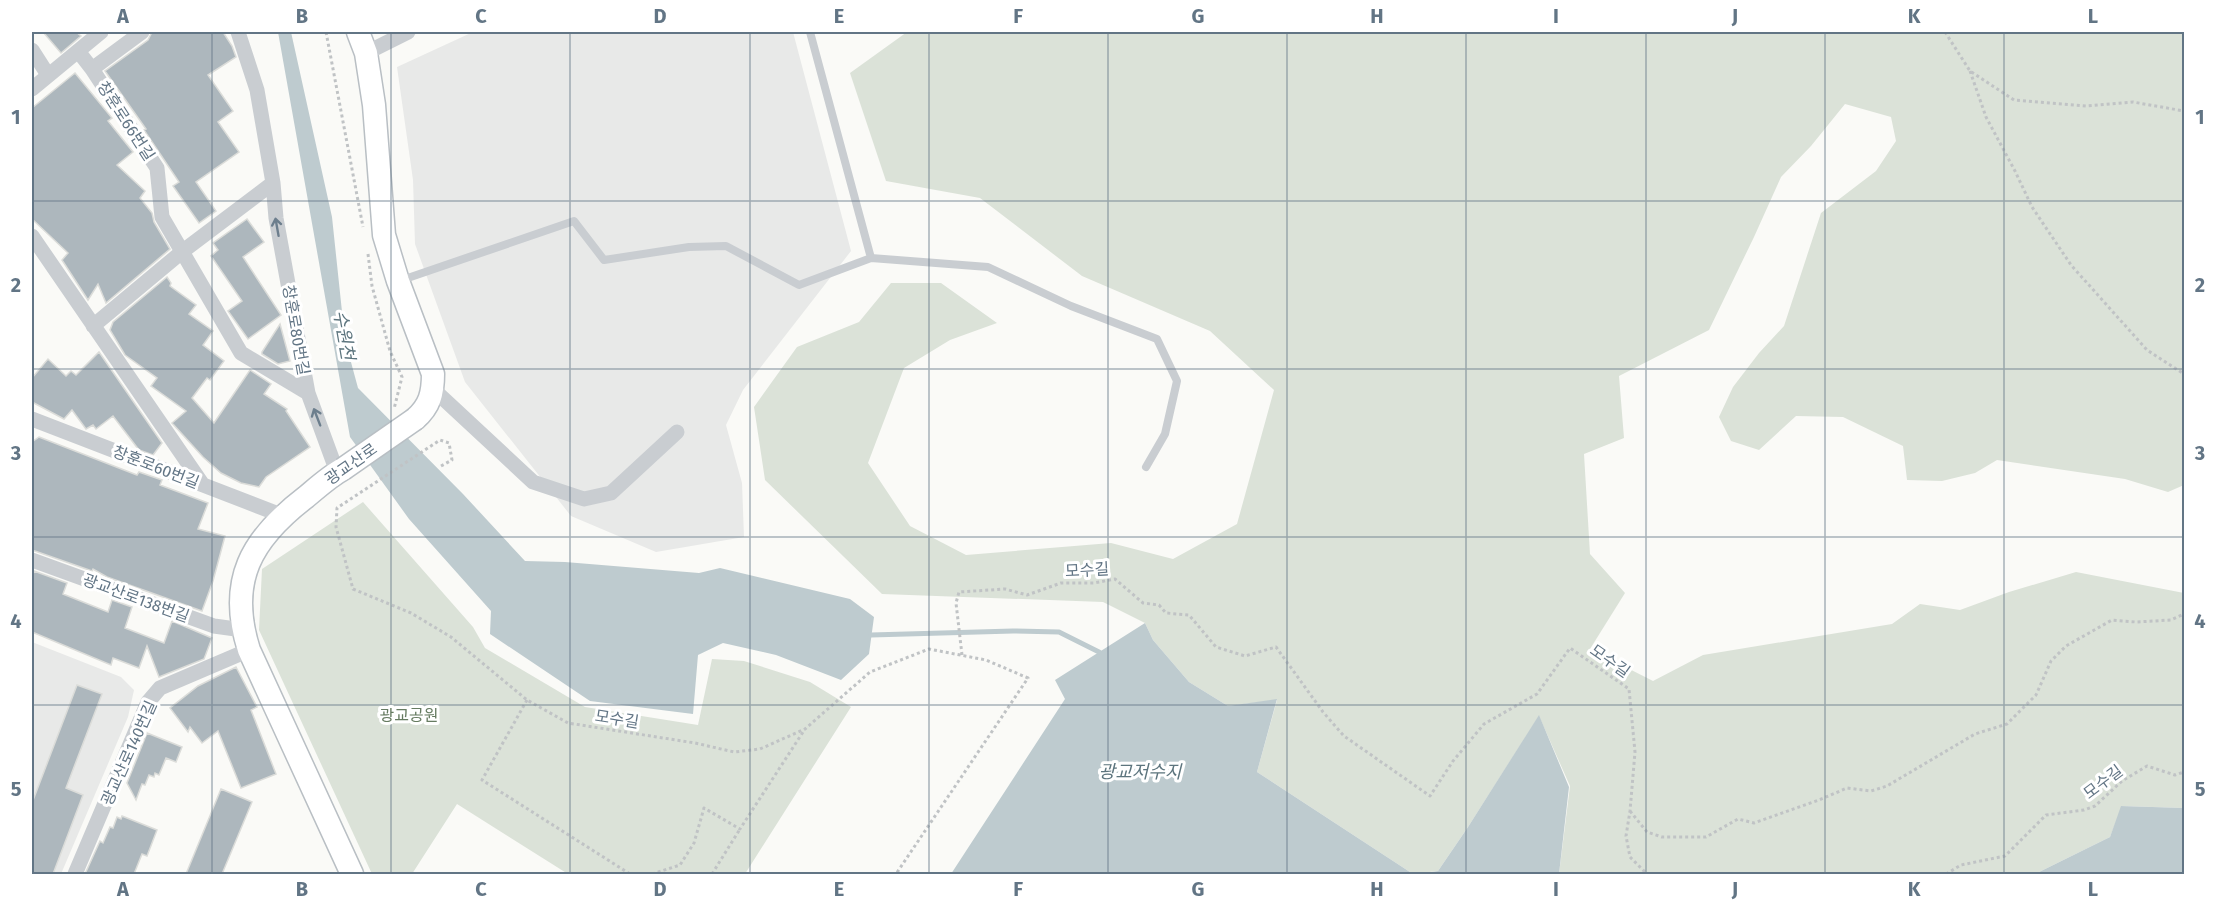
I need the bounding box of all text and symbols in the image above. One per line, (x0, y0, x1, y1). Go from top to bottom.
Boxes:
text: A (116, 4, 130, 28)
text: B (296, 4, 308, 28)
text: C (475, 4, 487, 28)
text: D (653, 4, 667, 28)
text: E (834, 4, 844, 28)
text: F (1013, 4, 1023, 28)
text: G (1192, 4, 1204, 28)
text: H (1370, 4, 1384, 28)
text: I (1553, 4, 1559, 28)
text: J (1731, 4, 1738, 28)
text: K (1908, 4, 1921, 28)
text: L (2088, 4, 2098, 28)
street label: 창훈로66번길 (93, 78, 159, 164)
text: 1 (11, 105, 21, 129)
text: 1 (2195, 105, 2205, 129)
one-way arrow (271, 217, 282, 237)
text: 2 (11, 273, 21, 297)
text: 2 (2195, 273, 2205, 297)
street label: 창훈로80번길 (279, 283, 313, 377)
water label: 수원천 (329, 309, 360, 364)
one-way arrow (310, 409, 321, 427)
street label: 광교산로 (321, 439, 381, 489)
text: 3 (10, 441, 21, 465)
text: 3 (2194, 441, 2205, 465)
street label: 창훈로60번길 (110, 442, 202, 492)
street label: 모수길 (1064, 559, 1110, 581)
street label: 광교산로138번길 (80, 570, 192, 626)
text: 4 (10, 609, 22, 633)
text: 4 (2194, 609, 2206, 633)
street label: 모수길 (1586, 641, 1634, 681)
street label: 광교산로140번길 (97, 698, 161, 808)
park label: 광교공원 (380, 706, 438, 725)
street label: 모수길 (594, 706, 640, 732)
water label: 광교저수지 (1099, 761, 1183, 783)
street label: 모수길 (2080, 761, 2126, 803)
text: 5 (11, 777, 22, 801)
text: 5 (2195, 777, 2206, 801)
text: A (116, 877, 130, 901)
text: B (296, 877, 308, 901)
text: C (475, 877, 487, 901)
text: D (653, 877, 667, 901)
text: E (834, 877, 844, 901)
text: F (1013, 877, 1023, 901)
text: G (1192, 877, 1204, 901)
text: H (1370, 877, 1384, 901)
text: I (1553, 877, 1559, 901)
text: J (1731, 877, 1738, 901)
text: K (1908, 877, 1921, 901)
text: L (2088, 877, 2098, 901)

